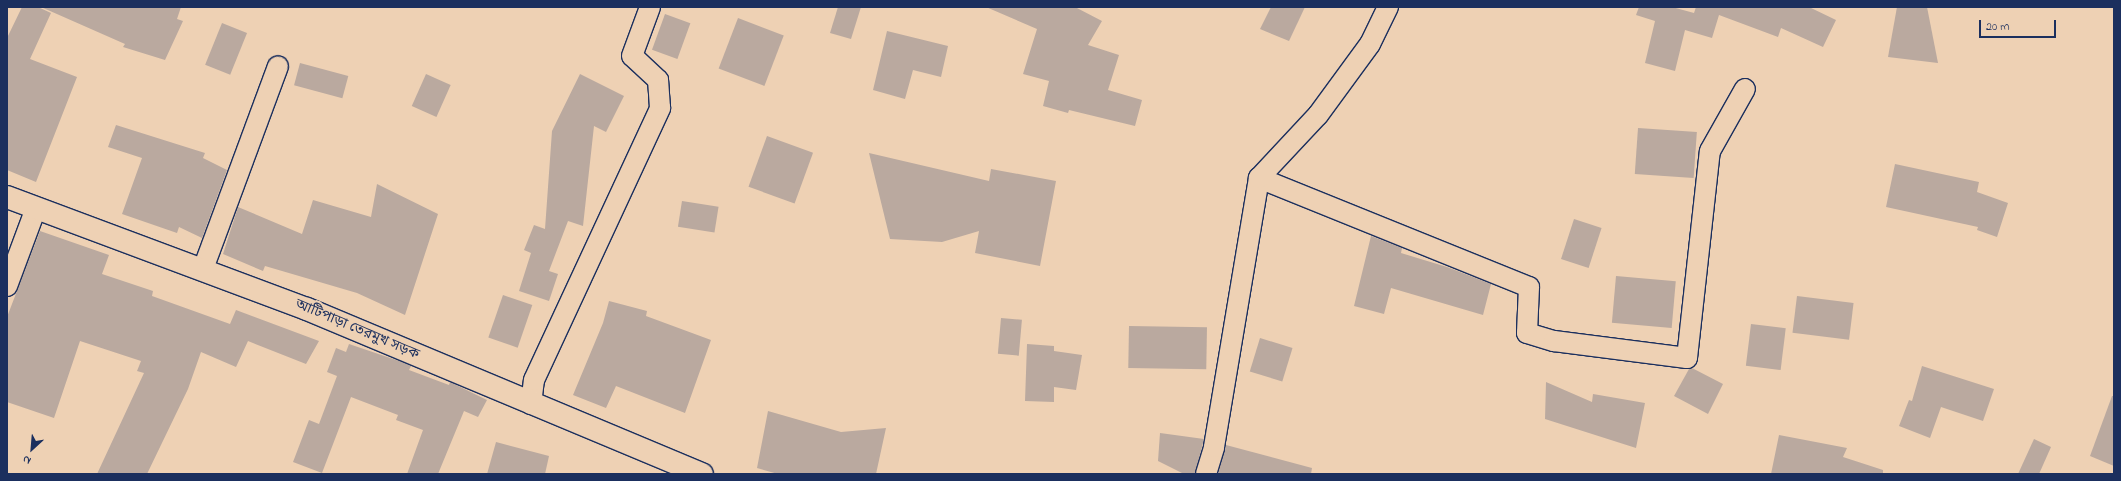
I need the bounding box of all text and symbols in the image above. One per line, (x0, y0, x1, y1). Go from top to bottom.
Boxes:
scale bar (1981, 12, 2058, 38)
text: 20 m (1986, 18, 2009, 36)
street label: আটিপাড়া তেরমুখ সড়ক (292, 296, 422, 364)
north arrow (12, 429, 52, 469)
text: N (20, 451, 34, 469)

